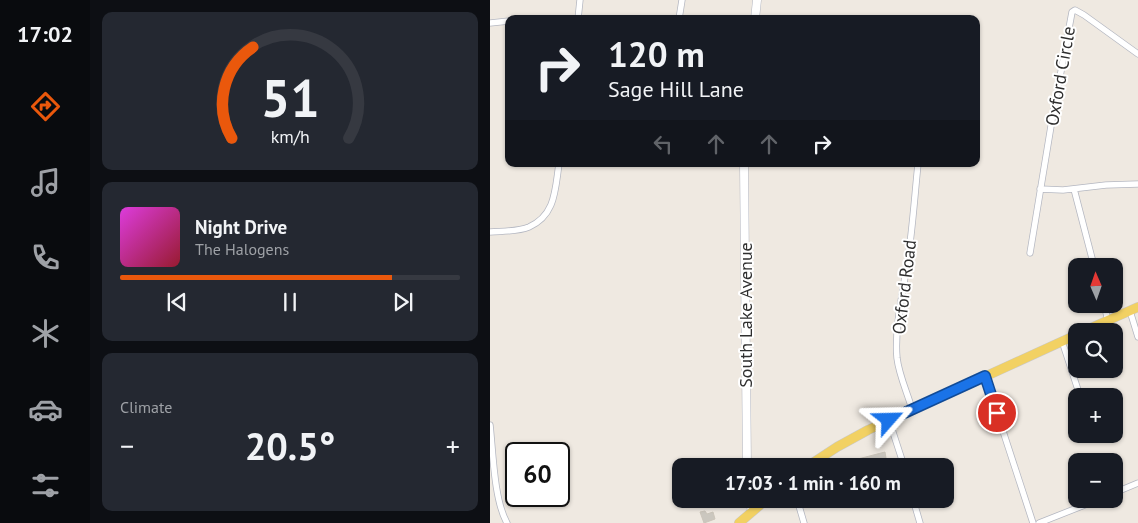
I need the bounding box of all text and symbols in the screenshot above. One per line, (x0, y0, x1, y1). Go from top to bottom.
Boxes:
text: 17:02 (17, 20, 73, 48)
street label: Oxford Circle (1040, 24, 1080, 128)
text: 120 m (608, 31, 705, 77)
icon: right (525, 35, 590, 100)
text: 51 (261, 64, 319, 131)
text: Sage Hill Lane (608, 75, 744, 103)
icon: directions (28, 89, 63, 124)
text: km/h (270, 125, 310, 148)
icon: left (649, 130, 677, 158)
icon: ahead (702, 130, 730, 158)
icon: ahead (755, 130, 783, 158)
icon: right (808, 130, 836, 158)
icon: music (28, 165, 63, 200)
text: Night Drive (195, 215, 287, 239)
street label: Oxford Road (887, 238, 921, 336)
text: The Halogens (195, 239, 289, 259)
icon: phone (28, 240, 63, 275)
street label: South Lake Avenue (734, 242, 757, 388)
north arrow (1068, 258, 1122, 312)
map controls (1068, 258, 1123, 508)
icon: previous (163, 288, 191, 316)
icon: pause (276, 288, 304, 316)
icon: next (389, 288, 417, 316)
icon: climate (28, 316, 63, 351)
button: search (1068, 323, 1123, 378)
button: + (1068, 388, 1123, 443)
icon: car (28, 392, 63, 427)
pin (976, 392, 1018, 434)
position arrow (862, 393, 914, 445)
text: Climate (120, 397, 172, 417)
icon: arrive (983, 399, 1011, 427)
text: 20.5° (245, 421, 335, 470)
text: − (120, 427, 134, 464)
text: + (446, 427, 460, 464)
speed limit sign: 60 (505, 442, 570, 507)
button: − (1068, 453, 1123, 508)
icon: filters (28, 468, 63, 503)
text: 17:03 · 1 min · 160 m (725, 471, 901, 495)

